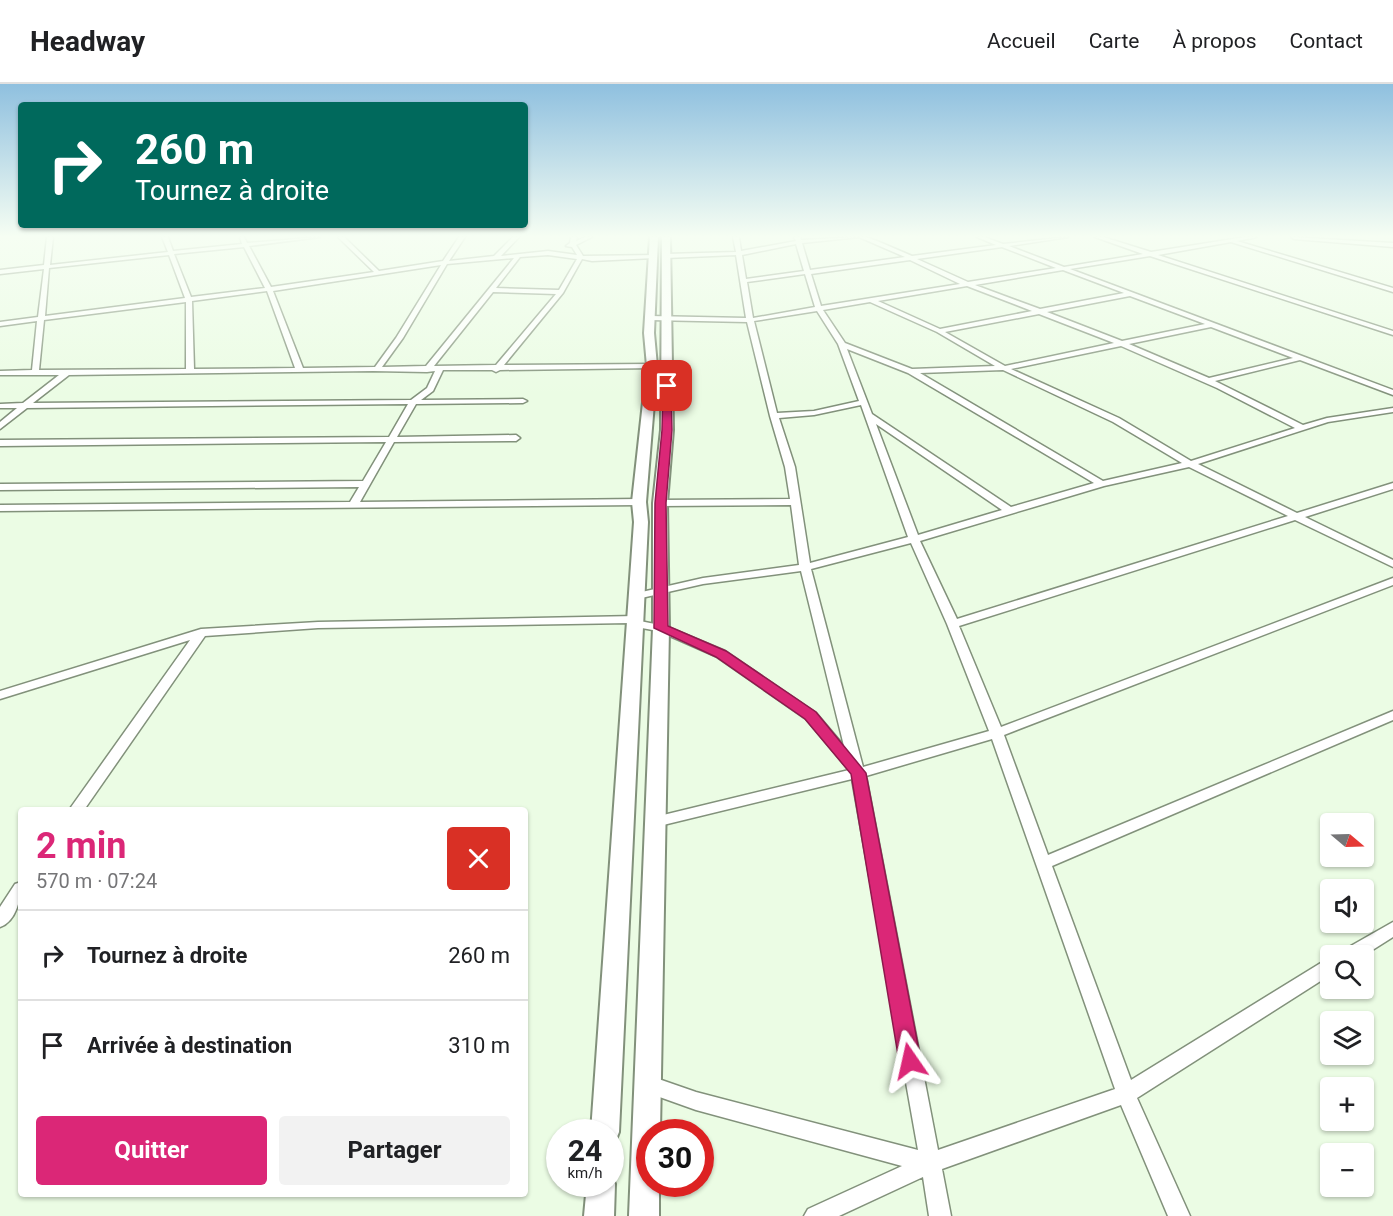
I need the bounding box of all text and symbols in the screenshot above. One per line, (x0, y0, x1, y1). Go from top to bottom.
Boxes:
text: Headway (30, 25, 145, 58)
text: Accueil (987, 29, 1056, 53)
text: Carte (1089, 29, 1139, 53)
text: À propos (1172, 29, 1257, 53)
text: Contact (1290, 29, 1363, 53)
text: 260 m (135, 125, 254, 174)
icon: right (36, 126, 114, 204)
text: Tournez à droite (135, 175, 329, 207)
pin (641, 360, 692, 411)
icon: arrive (650, 369, 683, 402)
north arrow (1320, 813, 1374, 867)
map controls (1320, 813, 1374, 1197)
text: 2 min (36, 825, 127, 867)
button: close (447, 827, 510, 890)
text: 570 m · 07:24 (36, 869, 157, 893)
button: sound (1320, 879, 1374, 933)
icon: right (36, 939, 69, 972)
text: Tournez à droite (87, 943, 247, 968)
text: 260 m (448, 943, 510, 968)
button: search (1320, 945, 1374, 999)
button: layers (1320, 1011, 1374, 1065)
icon: arrive (36, 1029, 69, 1062)
position arrow (878, 1029, 942, 1093)
text: Arrivée à destination (87, 1033, 292, 1058)
text: 310 m (448, 1033, 510, 1058)
button: + (1320, 1077, 1374, 1131)
button: Quitter (36, 1116, 267, 1185)
button: Partager (279, 1116, 510, 1185)
speed limit sign: 30 (636, 1119, 714, 1197)
text: 24 (568, 1133, 602, 1168)
button: − (1320, 1143, 1374, 1197)
text: km/h (567, 1164, 603, 1182)

